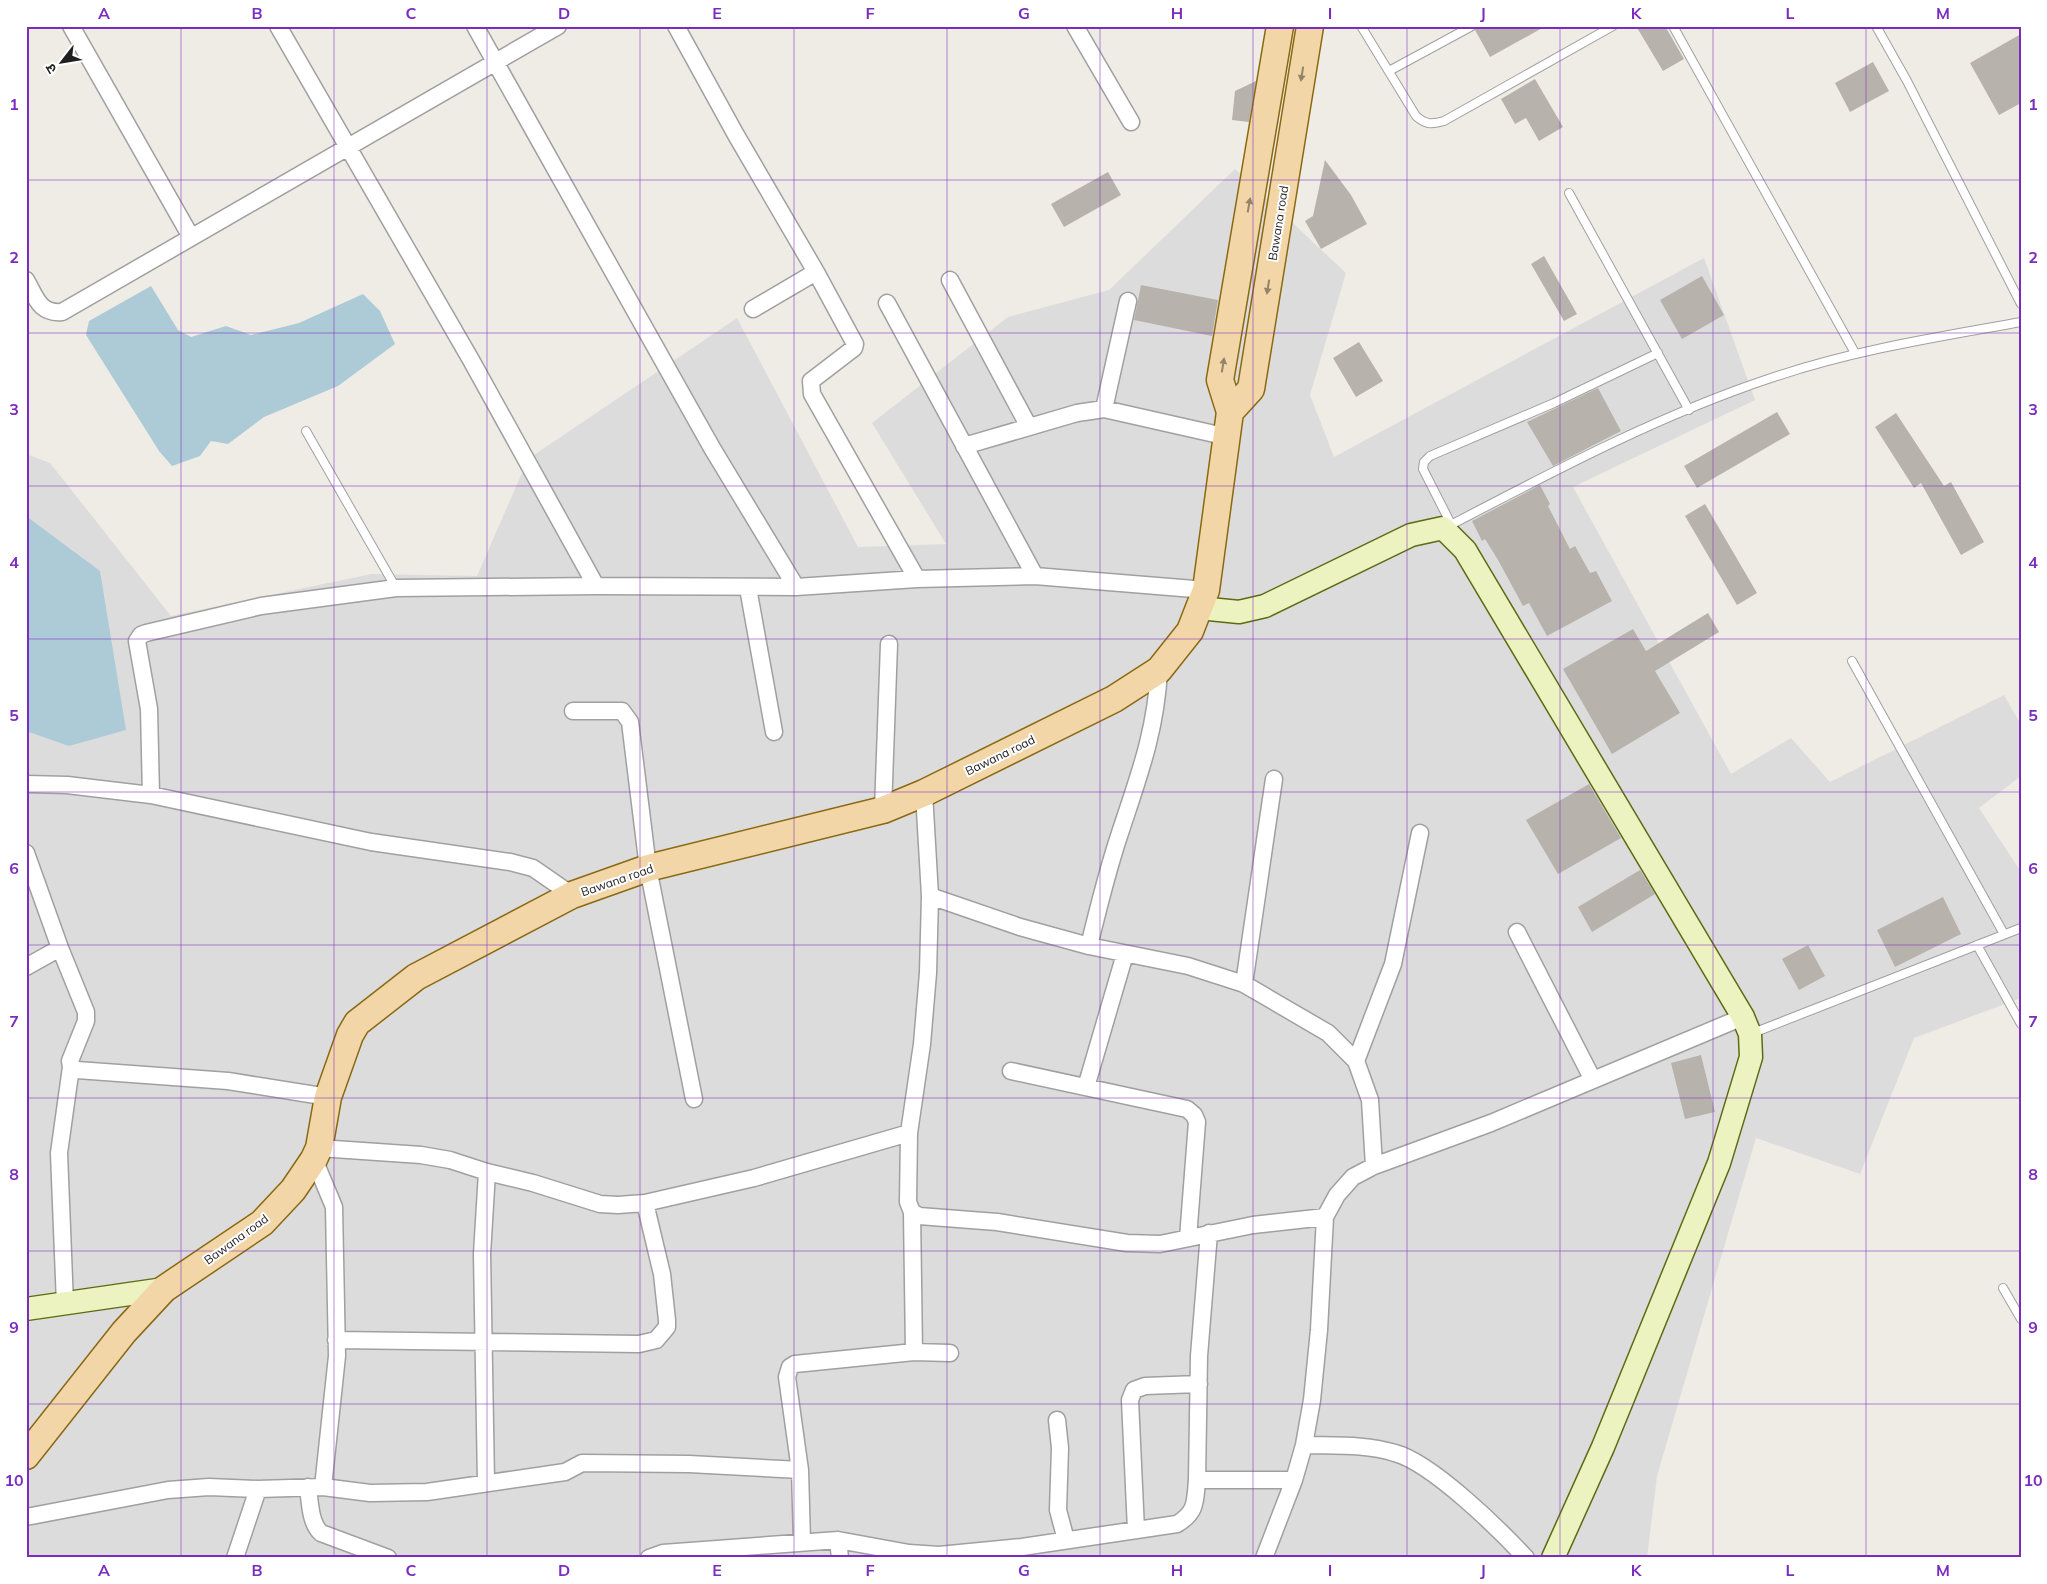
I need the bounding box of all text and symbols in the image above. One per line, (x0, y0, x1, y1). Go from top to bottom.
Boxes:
text: A (98, 3, 110, 23)
text: B (251, 3, 263, 23)
text: C (406, 3, 417, 23)
text: D (558, 3, 570, 23)
text: E (712, 3, 722, 23)
text: F (865, 3, 875, 23)
text: G (1018, 3, 1030, 23)
text: H (1171, 3, 1183, 23)
text: I (1328, 3, 1332, 23)
text: J (1480, 3, 1486, 23)
text: K (1631, 3, 1643, 23)
text: L (1786, 3, 1795, 23)
text: M (1936, 3, 1950, 23)
north arrow (38, 38, 88, 88)
text: उ (41, 60, 61, 77)
one-way arrow (1298, 67, 1306, 83)
text: 1 (9, 94, 19, 114)
text: 1 (2028, 94, 2038, 114)
street label: Bawana road (1265, 184, 1291, 262)
one-way arrow (1246, 196, 1254, 212)
text: 2 (9, 247, 19, 267)
text: 2 (2028, 247, 2038, 267)
one-way arrow (1263, 279, 1271, 295)
one-way arrow (1219, 357, 1227, 373)
text: 3 (9, 399, 19, 419)
text: 3 (2028, 399, 2038, 419)
text: 4 (9, 552, 19, 572)
text: 4 (2028, 552, 2038, 572)
text: 5 (9, 705, 19, 725)
text: 5 (2028, 705, 2038, 725)
street label: Bawana road (963, 732, 1037, 778)
text: 6 (9, 858, 19, 878)
text: 6 (2028, 858, 2038, 878)
street label: Bawana road (579, 861, 655, 899)
text: 7 (9, 1011, 19, 1031)
text: 7 (2028, 1011, 2038, 1031)
text: 8 (9, 1164, 19, 1184)
text: 8 (2028, 1164, 2038, 1184)
street label: Bawana road (201, 1211, 271, 1267)
text: 9 (9, 1317, 19, 1337)
text: 9 (2028, 1317, 2038, 1337)
text: 10 (4, 1470, 24, 1490)
text: 10 (2023, 1470, 2043, 1490)
text: A (98, 1560, 110, 1580)
text: B (251, 1560, 263, 1580)
text: C (406, 1560, 417, 1580)
text: D (558, 1560, 570, 1580)
text: E (712, 1560, 722, 1580)
text: F (865, 1560, 875, 1580)
text: G (1018, 1560, 1030, 1580)
text: H (1171, 1560, 1183, 1580)
text: I (1328, 1560, 1332, 1580)
text: J (1480, 1560, 1486, 1580)
text: K (1631, 1560, 1643, 1580)
text: L (1786, 1560, 1795, 1580)
text: M (1936, 1560, 1950, 1580)

